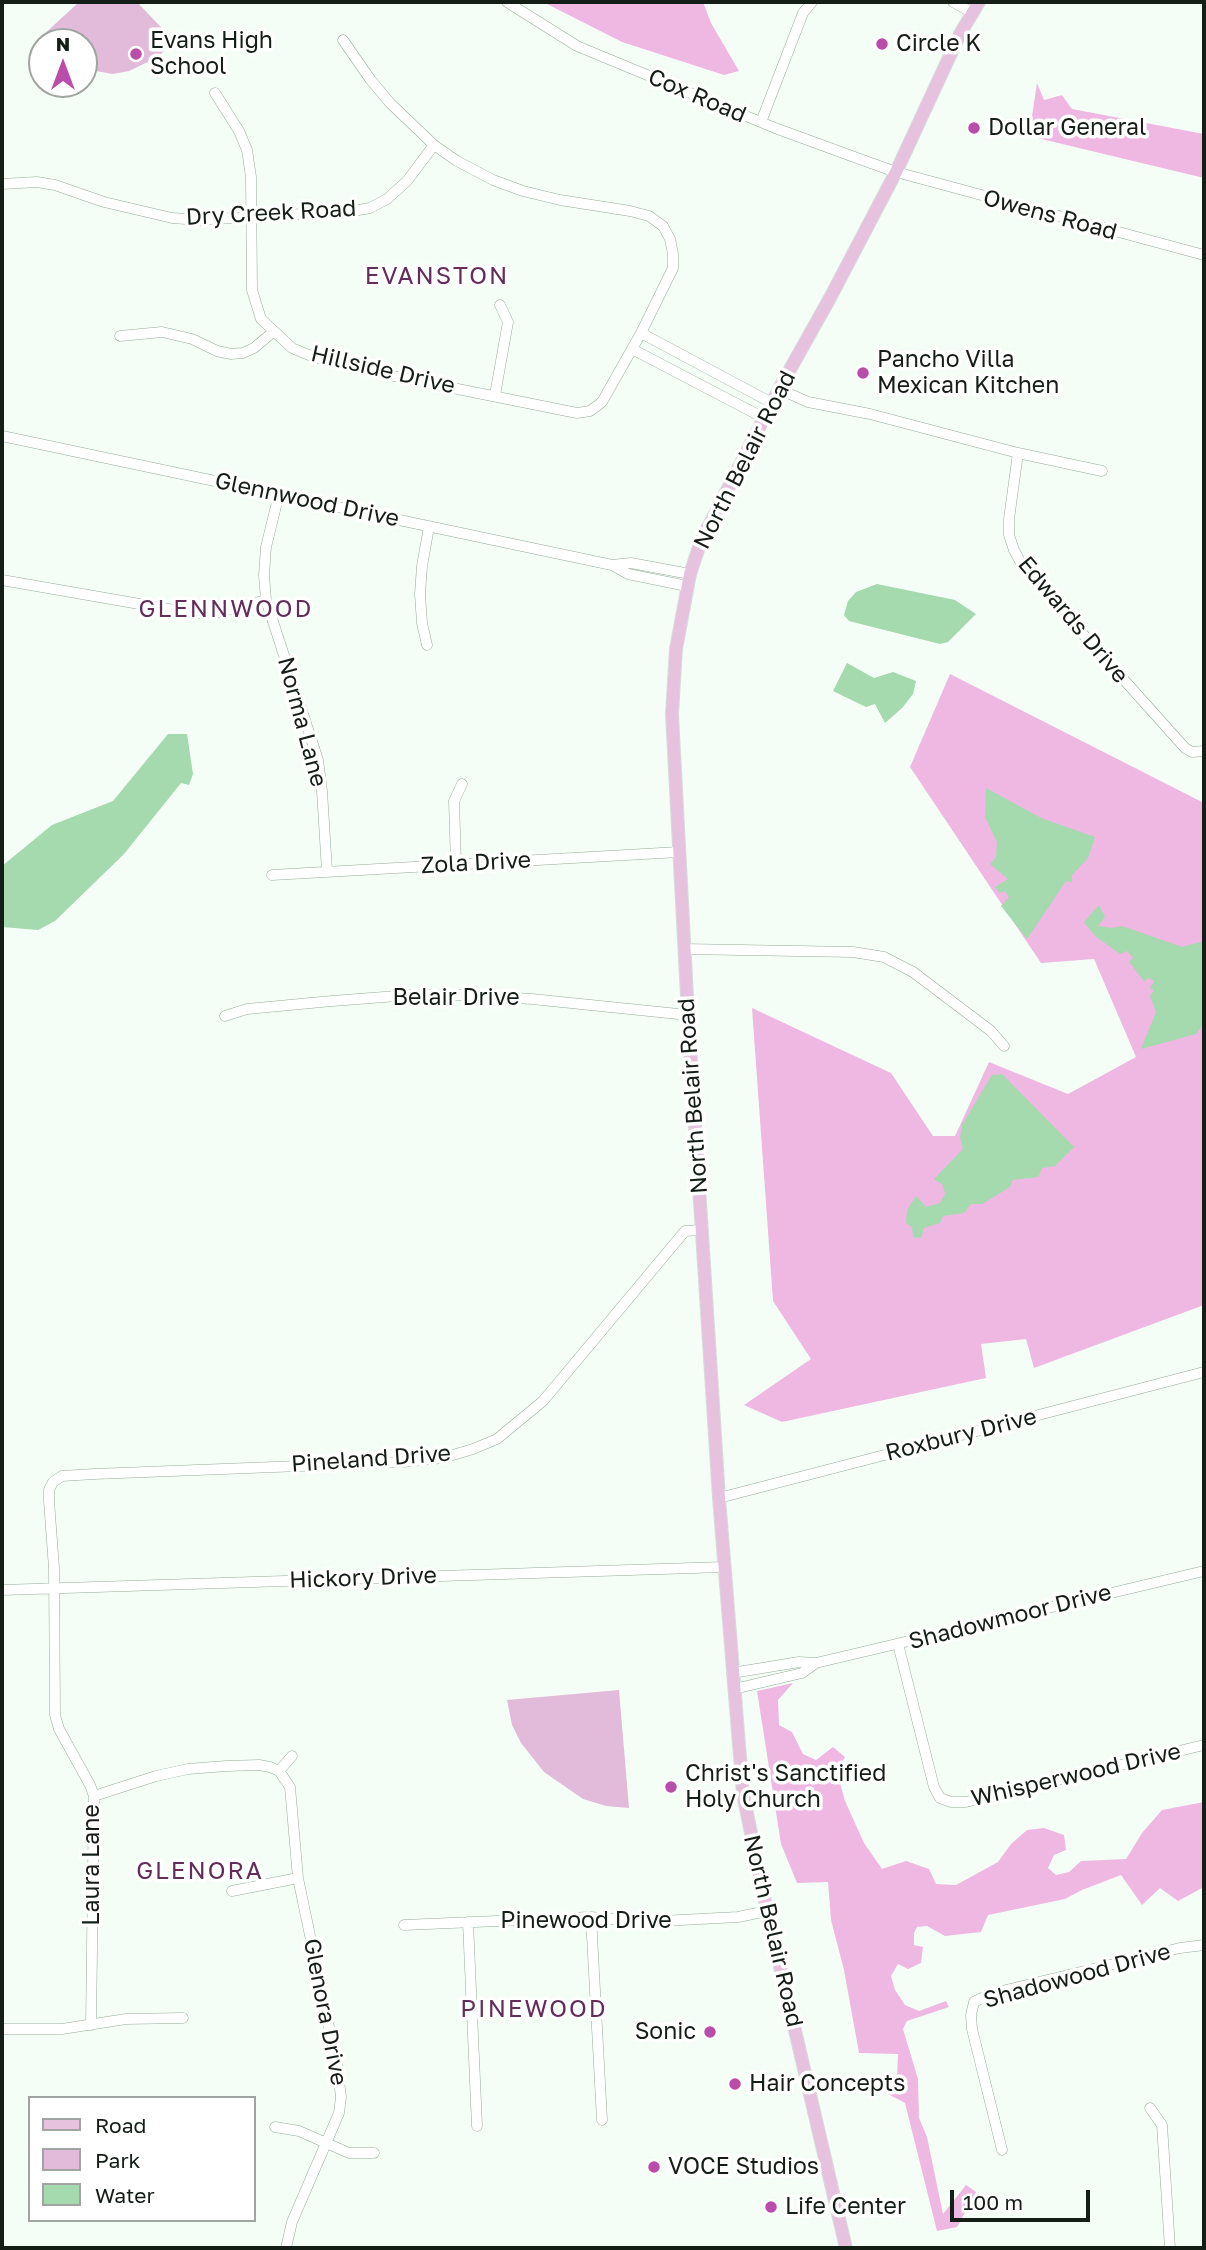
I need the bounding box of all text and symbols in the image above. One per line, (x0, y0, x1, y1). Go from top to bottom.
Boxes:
place label: Evans High School (150, 27, 273, 81)
north arrow (28, 28, 98, 98)
place label: Circle K (896, 30, 981, 58)
text: N (56, 32, 70, 55)
marker: Circle K (874, 36, 890, 52)
marker: Evans High School (128, 46, 144, 62)
street label: Cox Road (644, 63, 750, 129)
place label: Dollar General (988, 114, 1146, 142)
marker: Dollar General (966, 120, 982, 136)
street label: Owens Road (980, 184, 1120, 246)
street label: Dry Creek Road (185, 195, 357, 231)
district label: EVANSTON (366, 262, 508, 290)
street label: Hillside Drive (308, 340, 458, 400)
place label: Pancho Villa Mexican Kitchen (877, 346, 1059, 400)
marker: Pancho Villa Mexican Kitchen (855, 365, 871, 381)
street label: North Belair Road (688, 366, 802, 554)
street label: Glennwood Drive (212, 467, 402, 533)
street label: Edwards Drive (1012, 551, 1134, 689)
district label: GLENNWOOD (140, 595, 312, 623)
street label: Norma Lane (271, 654, 333, 790)
street label: Zola Drive (420, 846, 532, 880)
street label: Belair Drive (393, 984, 519, 1012)
street label: North Belair Road (672, 997, 714, 1195)
street label: Roxbury Drive (883, 1403, 1039, 1467)
street label: Pineland Drive (290, 1440, 452, 1478)
street label: Hickory Drive (289, 1562, 437, 1594)
street label: Shadowmoor Drive (906, 1578, 1114, 1656)
street label: Whisperwood Drive (968, 1737, 1184, 1813)
place label: Christ's Sanctified Holy Church (685, 1760, 886, 1814)
marker: Christ's Sanctified Holy Church (663, 1779, 679, 1795)
street label: Laura Lane (78, 1804, 106, 1926)
street label: North Belair Road (737, 1832, 809, 2030)
district label: GLENORA (137, 1857, 263, 1885)
street label: Pinewood Drive (500, 1907, 672, 1935)
street label: Glenora Drive (297, 1936, 353, 2088)
street label: Shadowood Drive (980, 1938, 1174, 2014)
district label: PINEWOOD (461, 1995, 607, 2023)
place label: Sonic (635, 2018, 696, 2046)
marker: Sonic (702, 2024, 718, 2040)
place label: Hair Concepts (749, 2070, 905, 2098)
marker: Hair Concepts (727, 2076, 743, 2092)
legend (28, 2096, 256, 2222)
text: Road (95, 2112, 146, 2138)
text: Park (95, 2147, 140, 2173)
place label: VOCE Studios (668, 2153, 819, 2181)
marker: VOCE Studios (646, 2159, 662, 2175)
scale bar (954, 2176, 1094, 2220)
text: Water (95, 2182, 155, 2208)
text: 100 m (963, 2189, 1023, 2215)
place label: Life Center (785, 2193, 906, 2221)
marker: Life Center (763, 2199, 779, 2215)

